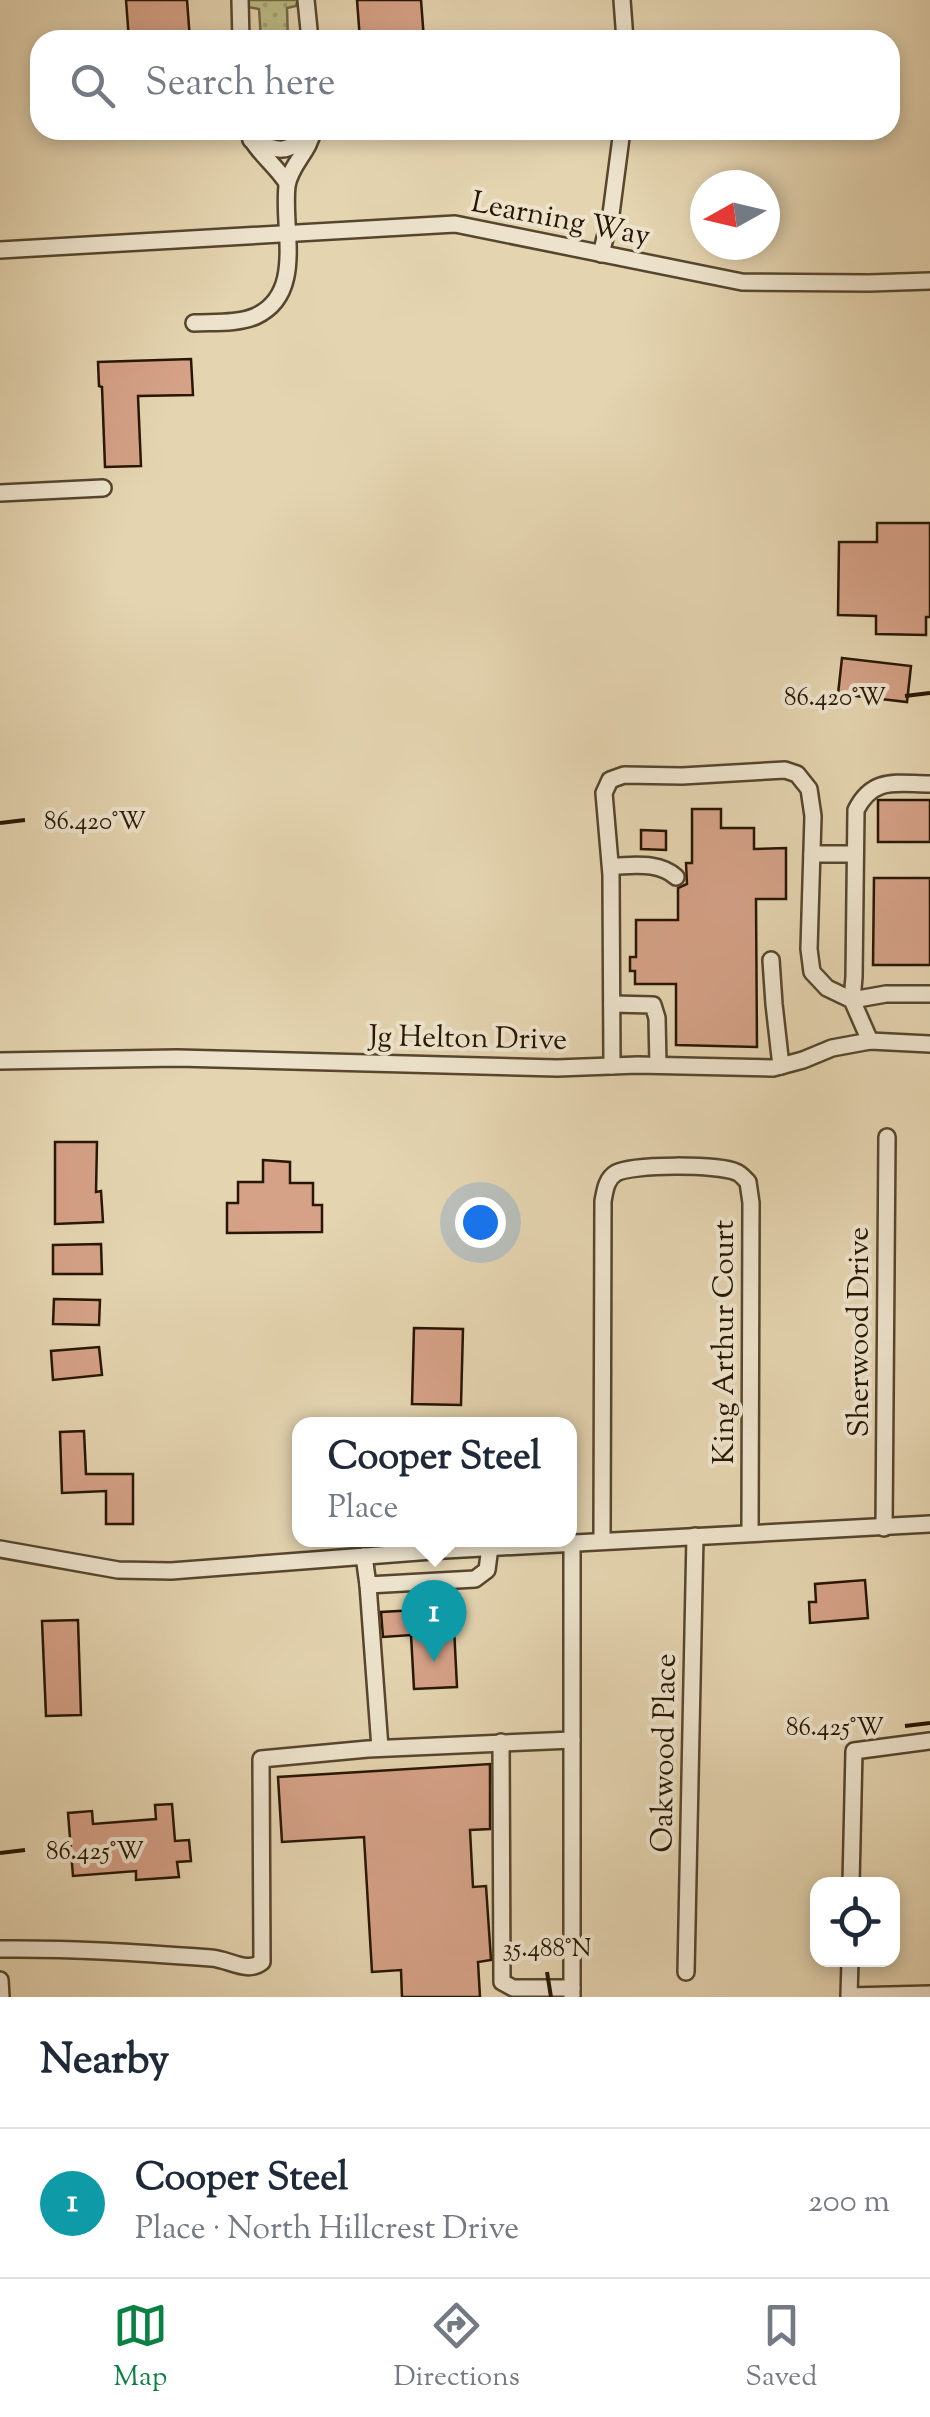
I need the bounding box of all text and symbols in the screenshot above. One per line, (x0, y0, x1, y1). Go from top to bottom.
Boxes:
search box (30, 30, 900, 140)
icon: search (65, 58, 120, 113)
text: Search here (145, 58, 336, 112)
north arrow (690, 170, 780, 260)
street label: Learning Way (467, 182, 654, 259)
text: 86.420°W (784, 681, 886, 717)
text: 86.420°W (44, 805, 146, 841)
street label: Jg Helton Drive (366, 1016, 567, 1063)
your location (455, 1197, 506, 1248)
street label: King Arthur Court (704, 1220, 747, 1464)
street label: Sherwood Drive (839, 1227, 882, 1437)
popup (292, 1417, 577, 1547)
text: Cooper Steel (328, 1432, 541, 1486)
text: Place (328, 1486, 398, 1532)
pin: 1 (402, 1580, 466, 1662)
street label: Oakwood Place (642, 1653, 689, 1853)
text: 86.425°W (786, 1711, 884, 1747)
text: 86.425°W (46, 1835, 144, 1871)
map controls (810, 1877, 900, 1967)
button: locate (810, 1877, 900, 1967)
text: 35.488°N (503, 1932, 592, 1968)
text: Nearby (40, 2032, 169, 2092)
text: Cooper Steel (135, 2153, 348, 2207)
text: 1 (67, 2180, 78, 2226)
text: 200 m (808, 2180, 890, 2226)
text: Place · North Hillcrest Drive (135, 2207, 519, 2253)
tab: Map (113, 2298, 168, 2398)
tab: Directions (393, 2298, 520, 2398)
tab: Saved (745, 2298, 817, 2398)

